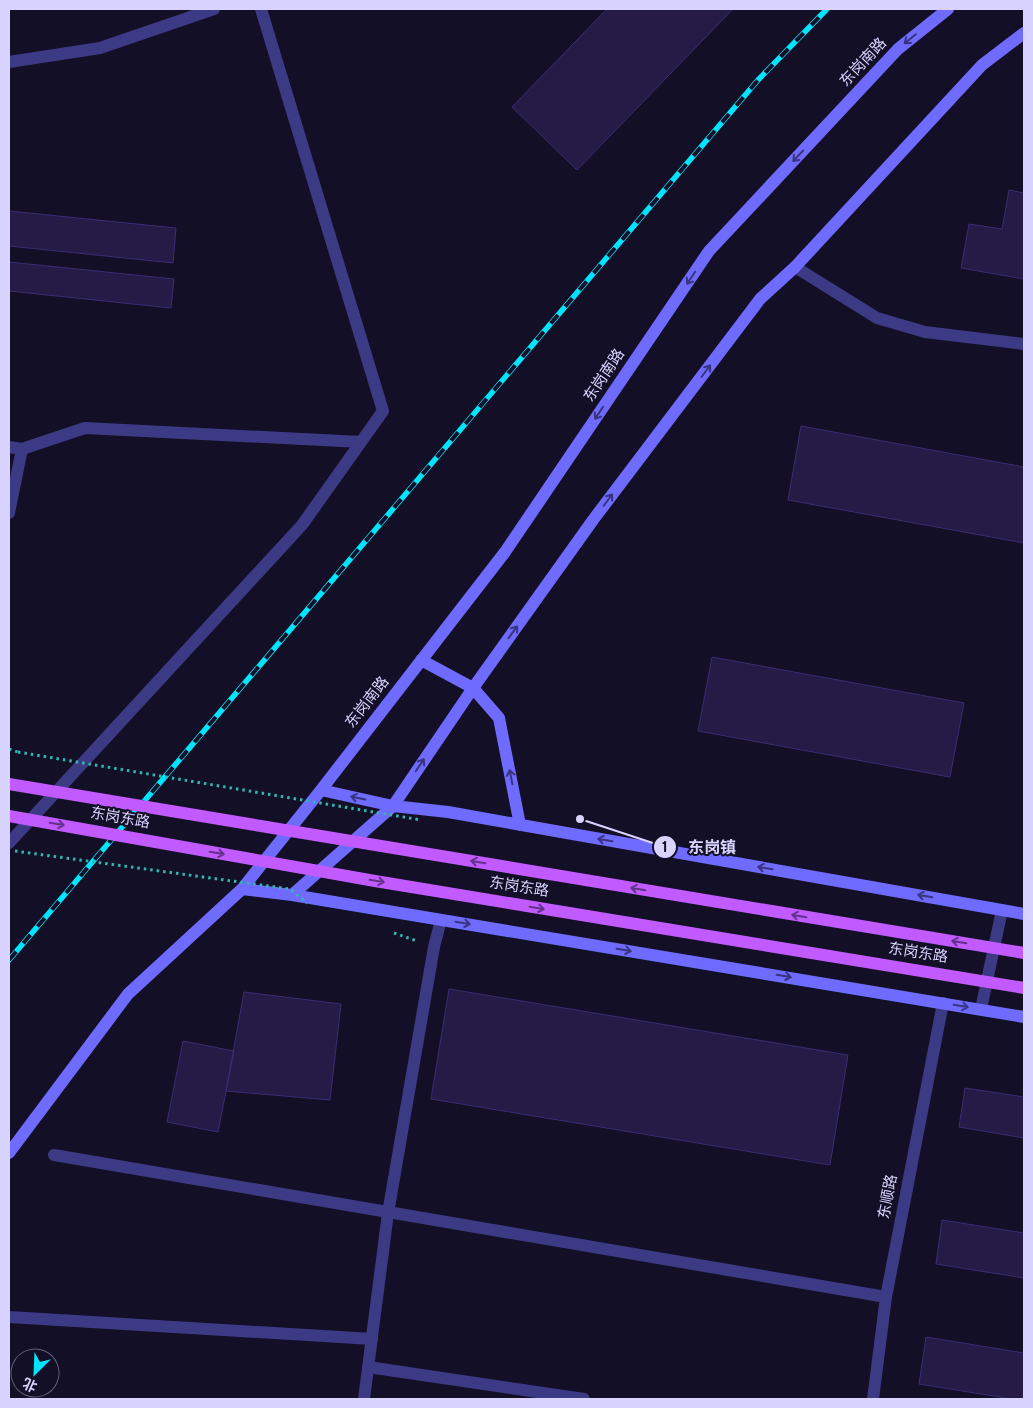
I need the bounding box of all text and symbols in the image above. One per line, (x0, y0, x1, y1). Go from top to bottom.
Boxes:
one-way arrow (904, 34, 917, 45)
street label: 东岗南路 (837, 35, 891, 91)
one-way arrow (792, 150, 804, 163)
one-way arrow (686, 271, 696, 285)
street label: 东岗南路 (580, 346, 630, 406)
one-way arrow (701, 364, 711, 378)
one-way arrow (594, 406, 604, 420)
one-way arrow (603, 494, 614, 507)
one-way arrow (508, 625, 518, 639)
street label: 东岗南路 (342, 674, 394, 732)
one-way arrow (415, 759, 425, 773)
one-way arrow (506, 770, 515, 786)
one-way arrow (351, 793, 367, 802)
street label: 东岗东路 (89, 804, 151, 834)
one-way arrow (48, 820, 64, 830)
callout: 东岗镇 (653, 832, 746, 863)
one-way arrow (597, 834, 613, 844)
text: 东岗镇 (688, 838, 736, 859)
text: 1 (662, 839, 668, 858)
one-way arrow (208, 848, 224, 858)
one-way arrow (470, 856, 486, 866)
one-way arrow (757, 863, 773, 873)
street label: 东岗东路 (488, 874, 550, 902)
one-way arrow (368, 877, 384, 887)
one-way arrow (631, 883, 647, 893)
one-way arrow (917, 891, 933, 901)
one-way arrow (529, 903, 545, 913)
one-way arrow (791, 910, 807, 920)
one-way arrow (455, 919, 471, 929)
one-way arrow (951, 937, 967, 947)
street label: 东岗东路 (887, 940, 949, 968)
one-way arrow (615, 945, 631, 955)
one-way arrow (776, 972, 792, 982)
one-way arrow (953, 1002, 969, 1011)
street label: 东顺路 (875, 1173, 903, 1221)
north arrow (10, 1348, 60, 1398)
text: 北 (20, 1373, 40, 1394)

